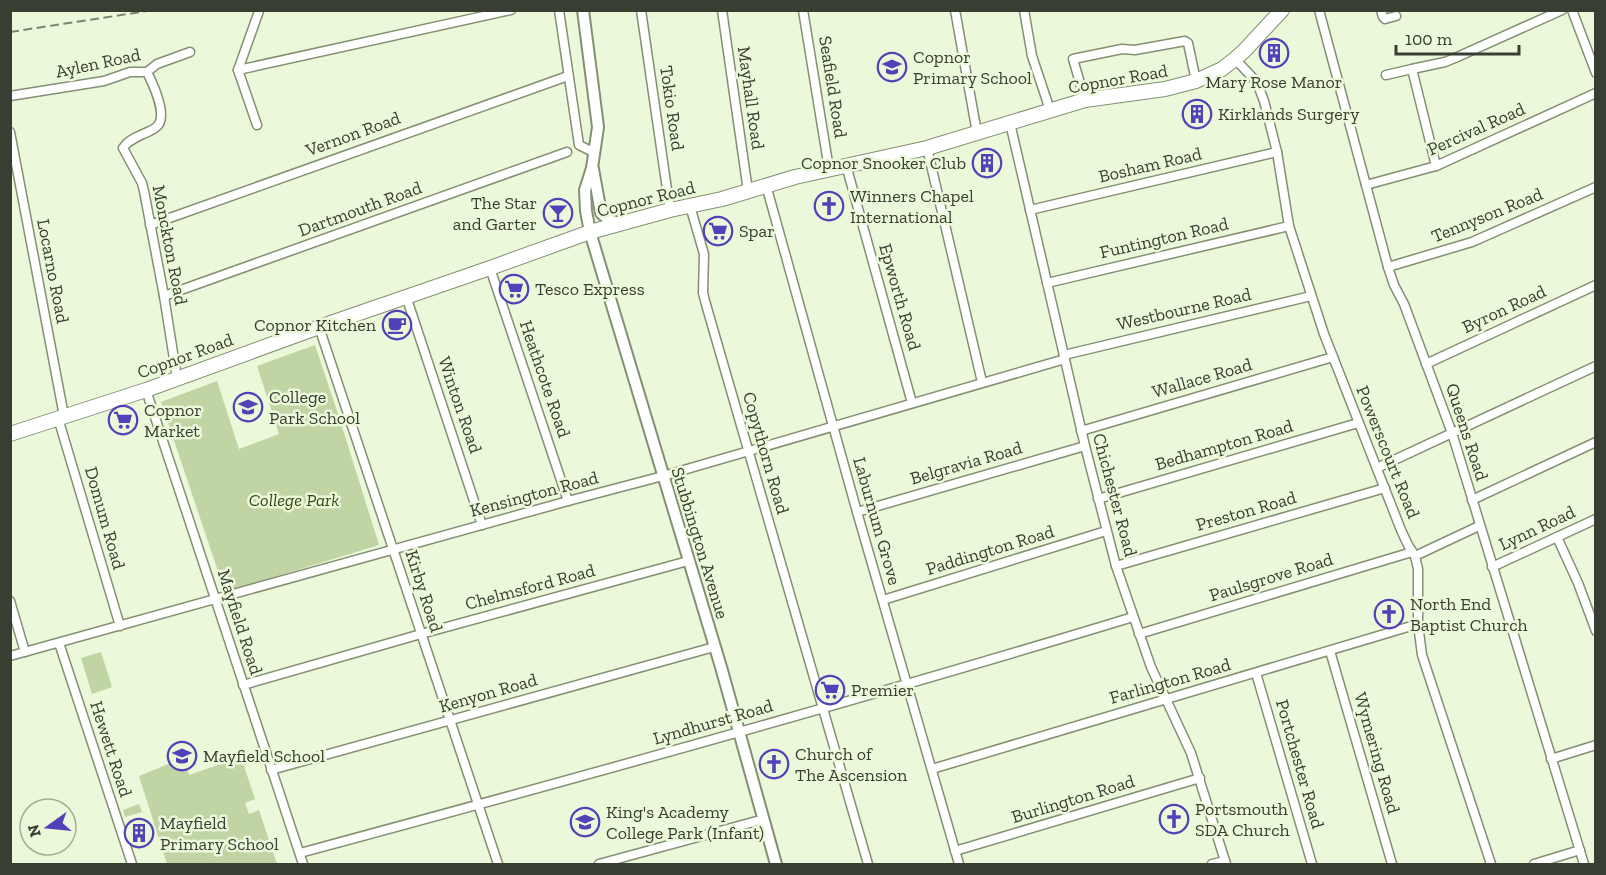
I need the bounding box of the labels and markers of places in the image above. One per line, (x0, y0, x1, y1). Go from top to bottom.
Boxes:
building icon: Mary Rose Manor (1258, 37, 1290, 69)
place label: Copnor Primary School (913, 46, 1032, 89)
school or university icon: Copnor Primary School (876, 51, 908, 83)
place label: Mary Rose Manor (1206, 71, 1342, 93)
building icon: Kirklands Surgery (1181, 98, 1213, 130)
place label: Kirklands Surgery (1218, 103, 1360, 125)
building icon: Copnor Snooker Club (971, 147, 1003, 179)
place label: Copnor Snooker Club (801, 152, 966, 174)
place label: Winners Chapel International (850, 185, 974, 228)
church icon: Winners Chapel International (813, 190, 845, 222)
place label: The Star and Garter (453, 192, 537, 235)
bar icon: The Star and Garter (542, 197, 574, 229)
supermarket icon: Spar (702, 215, 734, 247)
place label: Spar (739, 220, 775, 242)
supermarket icon: Tesco Express (498, 273, 530, 305)
place label: Tesco Express (535, 278, 645, 300)
cafe icon: Copnor Kitchen (381, 309, 413, 341)
place label: Copnor Kitchen (254, 314, 377, 336)
place label: College Park School (269, 386, 360, 429)
school or university icon: College Park School (232, 391, 264, 423)
place label: Copnor Market (144, 399, 202, 442)
supermarket icon: Copnor Market (107, 404, 139, 436)
place label: North End Baptist Church (1410, 593, 1528, 636)
church icon: North End Baptist Church (1373, 598, 1405, 630)
supermarket icon: Premier (814, 674, 846, 706)
place label: Premier (851, 679, 914, 701)
school or university icon: Mayfield School (166, 740, 198, 772)
place label: Church of The Ascension (795, 743, 908, 786)
place label: Mayfield School (203, 745, 325, 767)
church icon: Church of The Ascension (758, 748, 790, 780)
place label: Portsmouth SDA Church (1195, 798, 1290, 841)
place label: King's Academy College Park (Infant) (606, 801, 764, 844)
church icon: Portsmouth SDA Church (1158, 803, 1190, 835)
school or university icon: King's Academy College Park (Infant) (569, 806, 601, 838)
place label: Mayfield Primary School (160, 812, 279, 855)
building icon: Mayfield Primary School (123, 817, 155, 849)

